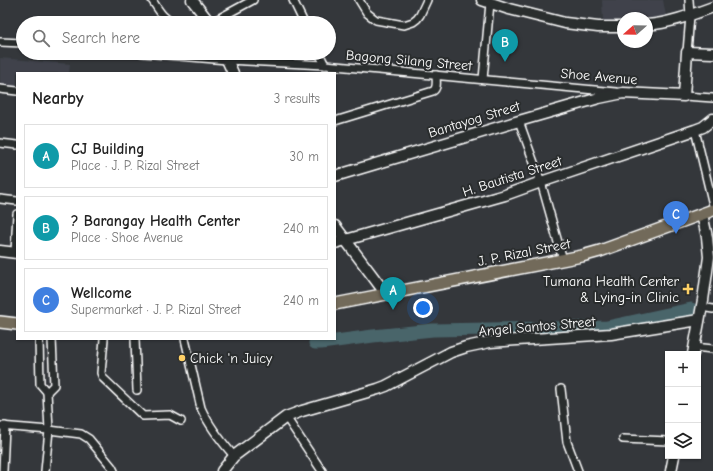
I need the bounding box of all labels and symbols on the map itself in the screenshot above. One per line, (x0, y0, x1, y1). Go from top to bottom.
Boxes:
north arrow (617, 12, 653, 48)
pin: B (492, 29, 518, 62)
street label: Bagong Silang Street (345, 47, 474, 75)
street label: Shoe Avenue (560, 65, 638, 88)
street label: Bantayog Street (426, 97, 523, 142)
street label: H. Bautista Street (460, 152, 565, 201)
pin: C (663, 201, 689, 234)
street label: J. P. Rizal Street (476, 235, 573, 270)
place label: Tumana Health Center & Lying-in Clinic (543, 273, 679, 306)
pin: A (380, 277, 406, 310)
marker: Tumana Health Center & Lying-in Clinic (682, 283, 694, 295)
your location (413, 298, 433, 318)
street label: Angel Santos Street (478, 313, 597, 340)
place label: Chick 'n Juicy (190, 350, 273, 367)
marker: Chick 'n Juicy (177, 353, 187, 363)

